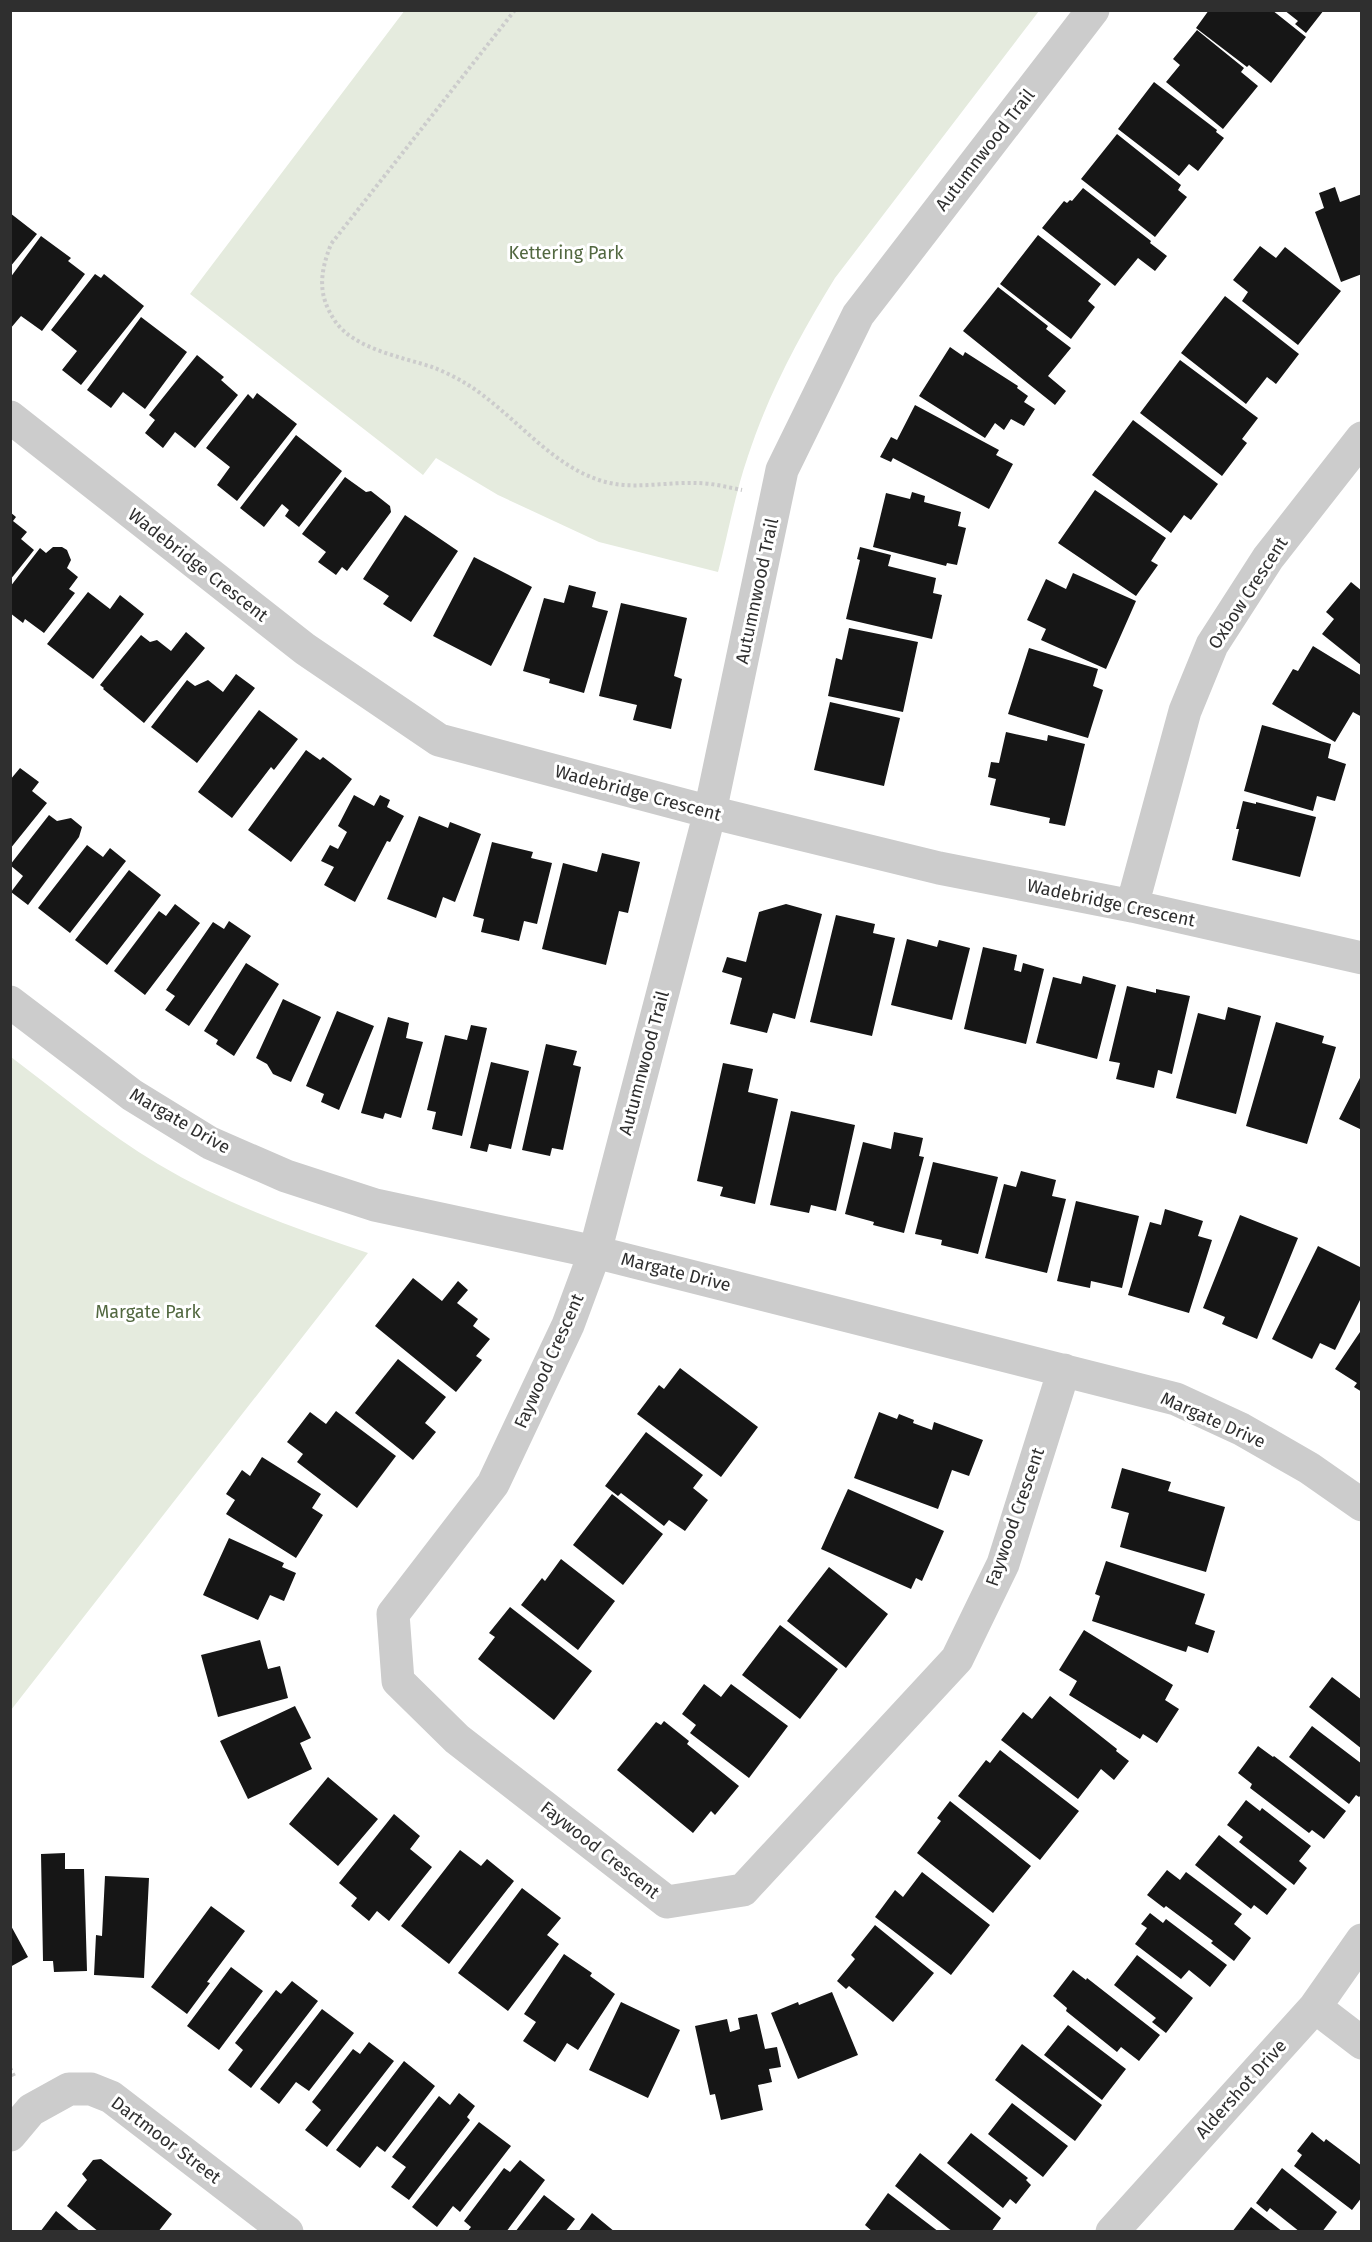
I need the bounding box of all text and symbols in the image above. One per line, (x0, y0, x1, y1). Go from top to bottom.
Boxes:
street label: Autumnwood Trail (931, 85, 1039, 215)
park label: Kettering Park (509, 242, 624, 264)
street label: Wadebridge Crescent (124, 504, 273, 627)
street label: Autumnwood Trail (731, 516, 783, 666)
street label: Oxbow Crescent (1204, 532, 1293, 653)
street label: Wadebridge Crescent (552, 760, 724, 826)
street label: Wadebridge Crescent (1025, 874, 1198, 932)
street label: Autumnwood Trail (614, 988, 674, 1138)
street label: Margate Drive (126, 1083, 234, 1159)
street label: Margate Drive (619, 1248, 733, 1296)
street label: Faywood Crescent (509, 1290, 589, 1432)
park label: Margate Park (95, 1301, 202, 1323)
street label: Margate Drive (1157, 1387, 1269, 1453)
street label: Faywood Crescent (981, 1444, 1049, 1589)
street label: Faywood Crescent (536, 1797, 664, 1904)
street label: Aldershot Drive (1191, 2035, 1291, 2143)
street label: Dartmoor Street (107, 2092, 226, 2189)

